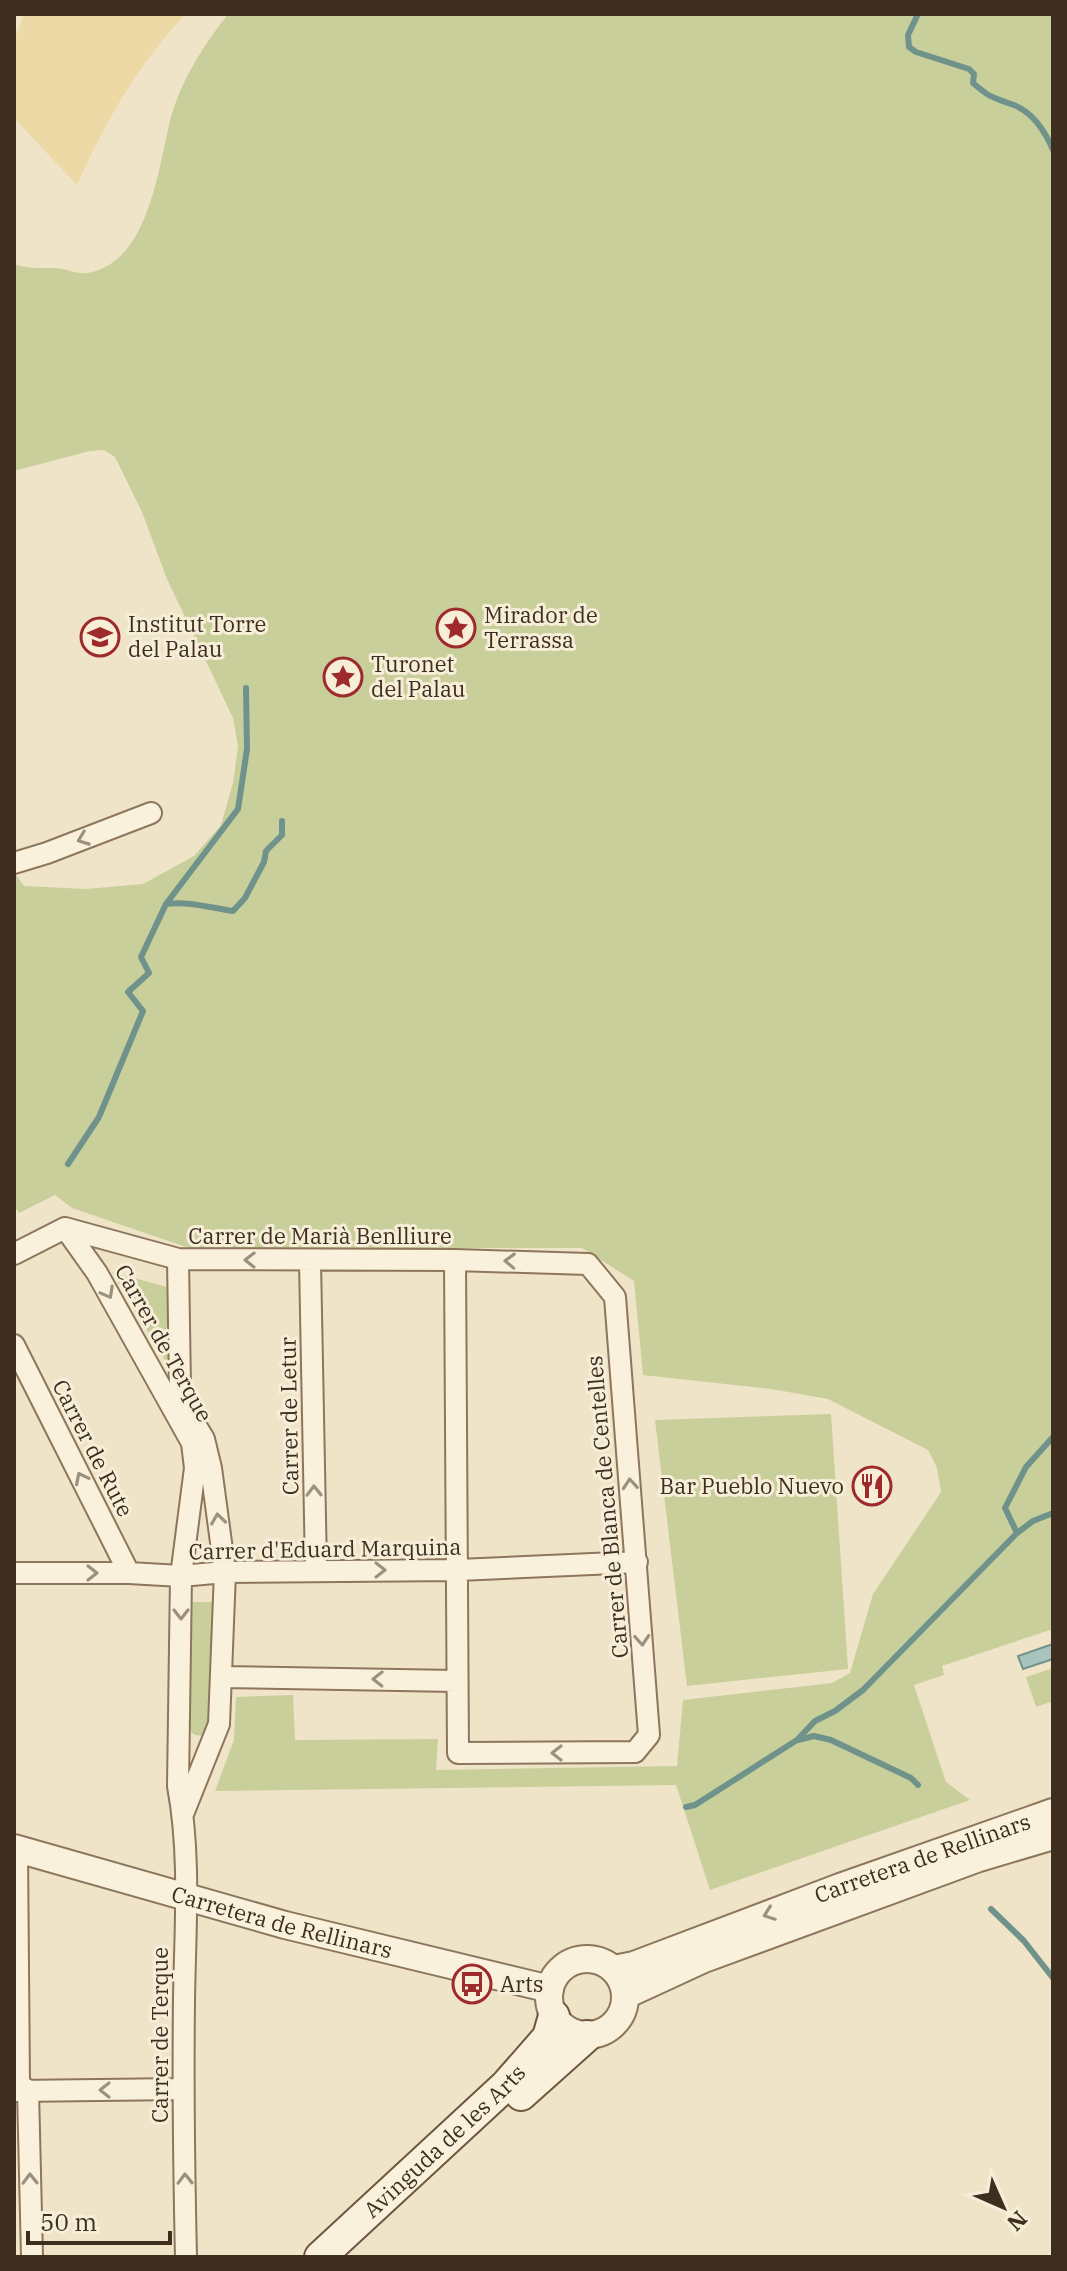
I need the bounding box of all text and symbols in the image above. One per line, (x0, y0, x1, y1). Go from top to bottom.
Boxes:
place label: Mirador de Terrassa (484, 600, 598, 654)
place icon: Mirador de Terrassa (435, 607, 477, 649)
place label: Institut Torre del Palau (128, 609, 266, 663)
school or university icon: Institut Torre del Palau (79, 616, 121, 658)
place label: Turonet del Palau (371, 649, 465, 703)
place icon: Turonet del Palau (322, 656, 364, 698)
one-way arrow (77, 830, 91, 846)
street label: Carrer de Marià Benlliure (188, 1221, 452, 1250)
one-way arrow (243, 1252, 256, 1269)
one-way arrow (503, 1253, 516, 1270)
street label: Carrer de Terque (109, 1259, 220, 1427)
one-way arrow (99, 1285, 114, 1300)
street label: Carrer de Letur (273, 1336, 304, 1495)
street label: Carrer de Blanca de Centelles (579, 1354, 634, 1660)
street label: Carrer de Rute (46, 1374, 140, 1521)
restaurant icon: Bar Pueblo Nuevo (851, 1465, 893, 1507)
place label: Bar Pueblo Nuevo (660, 1471, 844, 1500)
one-way arrow (76, 1472, 91, 1486)
one-way arrow (622, 1477, 639, 1490)
one-way arrow (306, 1484, 323, 1497)
one-way arrow (210, 1512, 227, 1526)
street label: Carrer d'Eduard Marquina (188, 1532, 462, 1565)
one-way arrow (374, 1561, 387, 1579)
one-way arrow (86, 1564, 99, 1582)
one-way arrow (172, 1608, 190, 1621)
one-way arrow (633, 1634, 650, 1647)
one-way arrow (371, 1671, 384, 1688)
one-way arrow (550, 1744, 563, 1762)
street label: Carretera de Rellinars (810, 1806, 1034, 1909)
street label: Carretera de Rellinars (168, 1879, 395, 1964)
one-way arrow (762, 1904, 776, 1921)
street label: Carrer de Terque (145, 1947, 174, 2123)
bus stop icon: Arts (451, 1963, 493, 2005)
place label: Arts (500, 1969, 544, 1998)
street label: Avinguda de les Arts (357, 2058, 531, 2224)
one-way arrow (98, 2081, 111, 2099)
north arrow (963, 2167, 1043, 2247)
one-way arrow (22, 2172, 39, 2185)
one-way arrow (176, 2172, 193, 2185)
scale bar (28, 2195, 170, 2245)
text: N (1001, 2205, 1034, 2238)
text: 50 m (40, 2206, 97, 2238)

